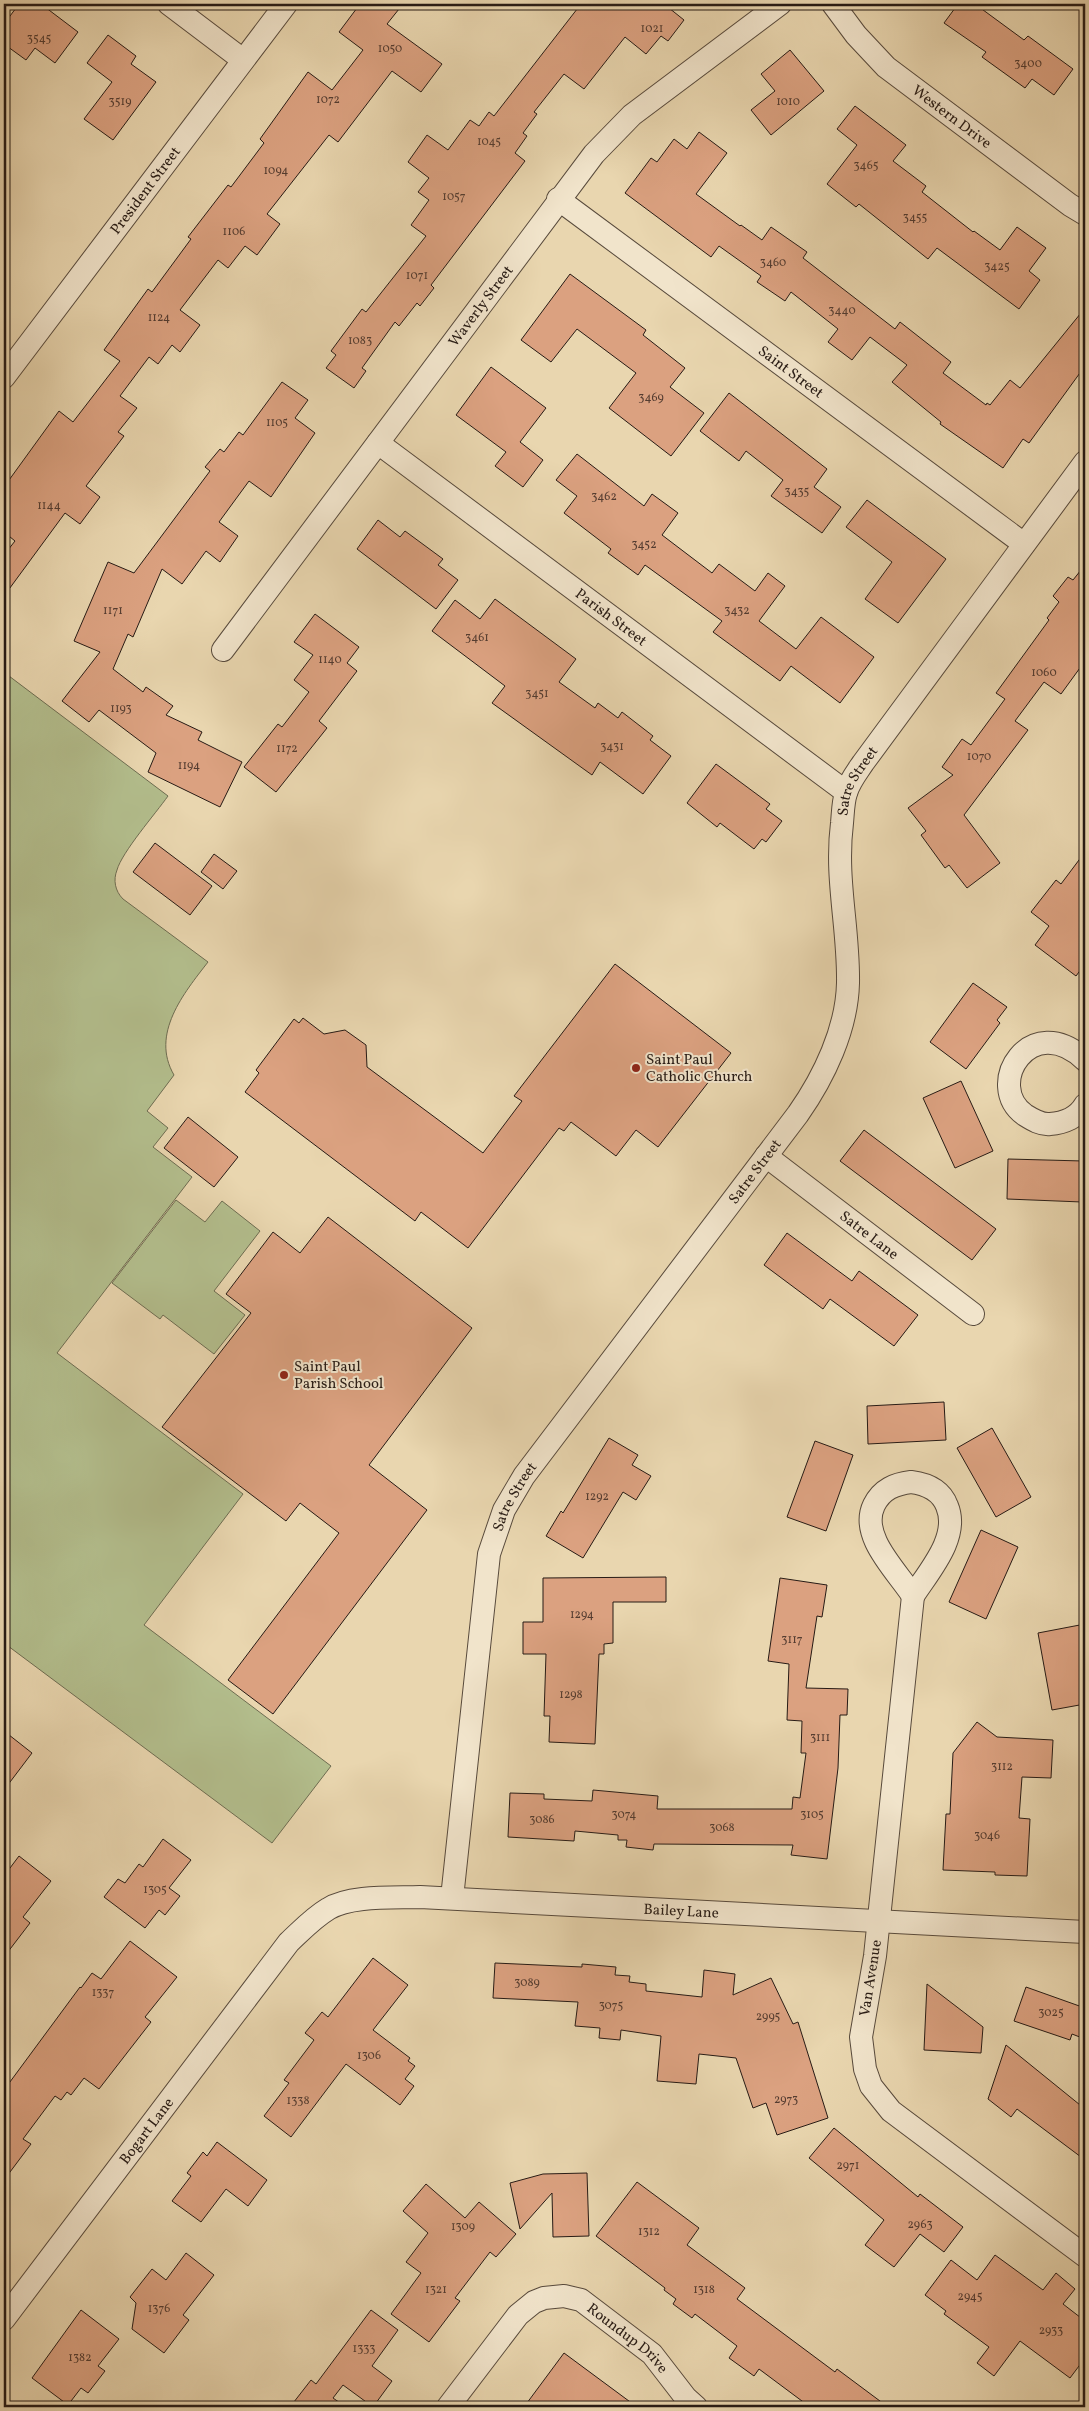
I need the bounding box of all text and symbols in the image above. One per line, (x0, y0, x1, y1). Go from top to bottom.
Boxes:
house number: 1021 (641, 21, 663, 37)
house number: 3545 (27, 31, 51, 47)
house number: 1050 (378, 41, 402, 57)
house number: 3400 (1014, 56, 1042, 72)
street label: Western Drive (907, 81, 995, 155)
house number: 1072 (316, 92, 340, 108)
house number: 3519 (109, 94, 131, 110)
house number: 1010 (776, 94, 800, 110)
house number: 1045 (477, 134, 501, 150)
street label: President Street (106, 143, 186, 240)
house number: 3465 (853, 158, 879, 174)
house number: 1094 (263, 163, 289, 179)
house number: 1057 (442, 189, 466, 205)
house number: 3455 (903, 210, 927, 226)
house number: 1106 (223, 224, 245, 240)
house number: 3460 (760, 255, 786, 271)
house number: 3425 (984, 259, 1010, 275)
street label: Waverly Street (444, 262, 519, 352)
house number: 1071 (406, 268, 428, 284)
house number: 3440 (828, 303, 856, 319)
house number: 1124 (148, 310, 170, 326)
house number: 1083 (348, 333, 372, 349)
street label: Saint Street (753, 341, 827, 404)
house number: 3469 (638, 390, 664, 406)
house number: 1105 (266, 415, 288, 431)
house number: 3435 (785, 484, 810, 500)
house number: 3462 (591, 489, 617, 505)
house number: 1144 (37, 498, 61, 514)
house number: 3452 (631, 537, 657, 553)
street label: Parish Street (570, 584, 651, 652)
house number: 1171 (103, 603, 123, 619)
house number: 3432 (724, 603, 750, 619)
house number: 3461 (465, 630, 489, 646)
house number: 1140 (318, 652, 342, 668)
house number: 1060 (1031, 665, 1057, 681)
house number: 3451 (525, 686, 549, 702)
house number: 1193 (110, 701, 132, 717)
house number: 3431 (600, 739, 624, 755)
house number: 1172 (276, 741, 298, 757)
street label: Satre Street (834, 742, 884, 817)
house number: 1070 (967, 749, 991, 765)
house number: 1194 (178, 758, 200, 774)
place label: Saint Paul Catholic Church (646, 1050, 753, 1088)
marker: Saint Paul Catholic Church (630, 1062, 642, 1074)
street label: Satre Street (724, 1135, 787, 1209)
street label: Satre Lane (835, 1207, 902, 1265)
place label: Saint Paul Parish School (294, 1357, 383, 1395)
marker: Saint Paul Parish School (278, 1369, 290, 1381)
street label: Satre Street (488, 1458, 543, 1534)
house number: 1292 (585, 1489, 609, 1505)
house number: 1294 (570, 1607, 594, 1623)
house number: 3117 (781, 1632, 803, 1648)
house number: 1298 (559, 1687, 583, 1703)
house number: 3111 (810, 1730, 830, 1746)
house number: 3112 (991, 1759, 1013, 1775)
house number: 3074 (612, 1807, 636, 1823)
house number: 3105 (800, 1807, 824, 1823)
house number: 3086 (529, 1812, 555, 1828)
house number: 3068 (709, 1820, 735, 1836)
house number: 3046 (974, 1828, 1000, 1844)
house number: 1305 (143, 1882, 167, 1898)
street label: Bailey Lane (643, 1900, 719, 1925)
street label: Van Avenue (855, 1938, 888, 2018)
house number: 3089 (514, 1975, 540, 1991)
house number: 1337 (92, 1985, 115, 2001)
house number: 3075 (599, 1998, 624, 2014)
house number: 3025 (1038, 2005, 1064, 2021)
house number: 2995 (756, 2009, 780, 2025)
house number: 1306 (357, 2048, 381, 2064)
house number: 2973 (774, 2092, 798, 2108)
house number: 1338 (287, 2093, 309, 2109)
street label: Bogart Lane (115, 2094, 180, 2170)
house number: 2971 (836, 2158, 860, 2174)
house number: 2963 (907, 2217, 933, 2233)
house number: 1309 (451, 2219, 475, 2235)
house number: 1312 (638, 2224, 660, 2240)
house number: 1321 (425, 2282, 447, 2298)
house number: 1318 (693, 2282, 715, 2298)
house number: 2945 (958, 2289, 983, 2305)
street label: Roundup Drive (582, 2299, 672, 2378)
house number: 1376 (148, 2301, 170, 2317)
house number: 2933 (1039, 2323, 1063, 2339)
house number: 1333 (353, 2341, 375, 2357)
house number: 1382 (68, 2350, 92, 2366)

